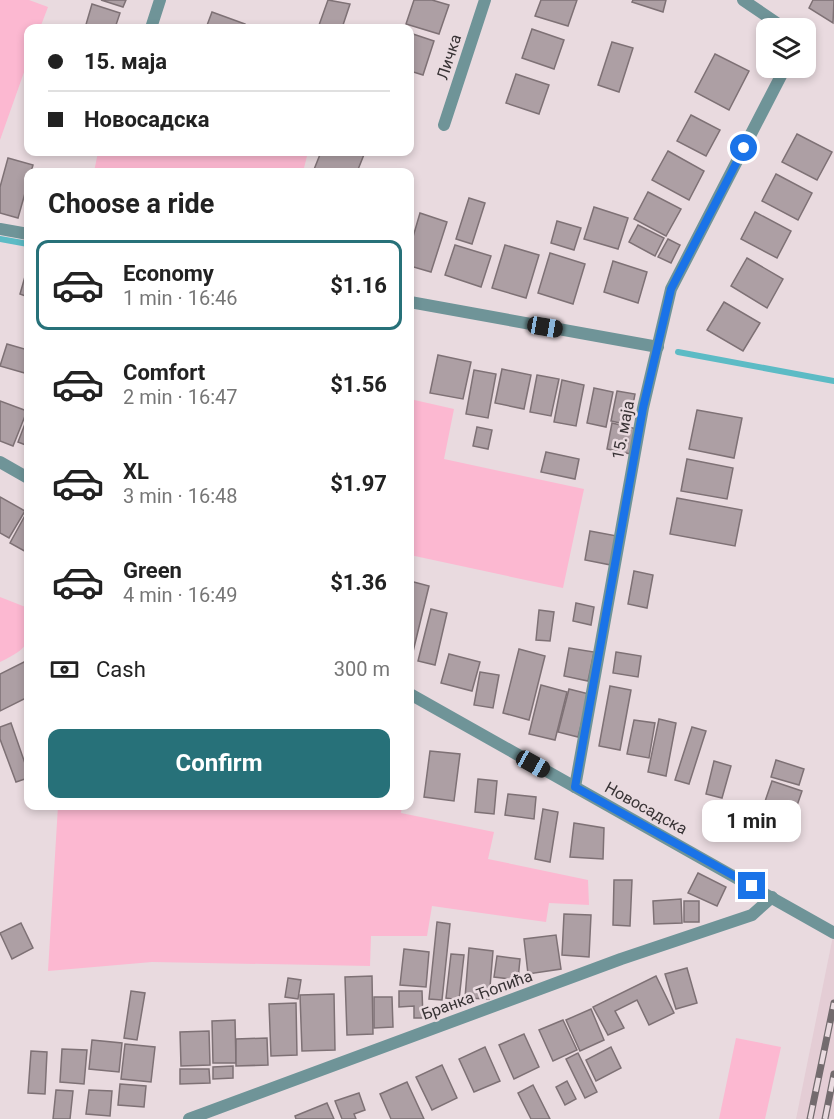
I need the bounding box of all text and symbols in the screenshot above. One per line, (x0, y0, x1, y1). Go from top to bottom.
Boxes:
map controls (756, 18, 816, 78)
button: layers (756, 18, 816, 78)
street label: Личка (433, 32, 465, 82)
text: 15. маја (84, 49, 167, 74)
text: Новосадска (84, 107, 210, 132)
route start (730, 134, 757, 161)
text: Choose a ride (48, 188, 214, 220)
icon: car (51, 258, 105, 312)
text: Economy (123, 261, 214, 286)
text: $1.16 (330, 273, 387, 298)
text: 1 min · 16:46 (123, 286, 238, 310)
car (526, 315, 564, 339)
icon: car (51, 357, 105, 411)
text: Comfort (123, 360, 205, 385)
text: $1.56 (330, 372, 387, 397)
text: 2 min · 16:47 (123, 385, 238, 409)
street label: 15. маја (608, 399, 638, 461)
icon: car (51, 456, 105, 510)
text: XL (123, 459, 149, 484)
text: $1.97 (330, 471, 387, 496)
text: 3 min · 16:48 (123, 484, 238, 508)
icon: car (51, 555, 105, 609)
text: Green (123, 558, 182, 583)
text: $1.36 (330, 570, 387, 595)
text: 4 min · 16:49 (123, 583, 238, 607)
icon: cash (48, 653, 81, 686)
text: Cash (96, 657, 146, 682)
text: 300 m (334, 657, 390, 681)
button: Confirm (48, 729, 390, 798)
car (513, 747, 553, 781)
street label: Новосадска (601, 778, 691, 838)
callout: 1 min (702, 799, 801, 841)
text: 1 min (726, 809, 777, 833)
route end (738, 872, 765, 899)
street label: Бранка Ћопића (419, 966, 535, 1024)

